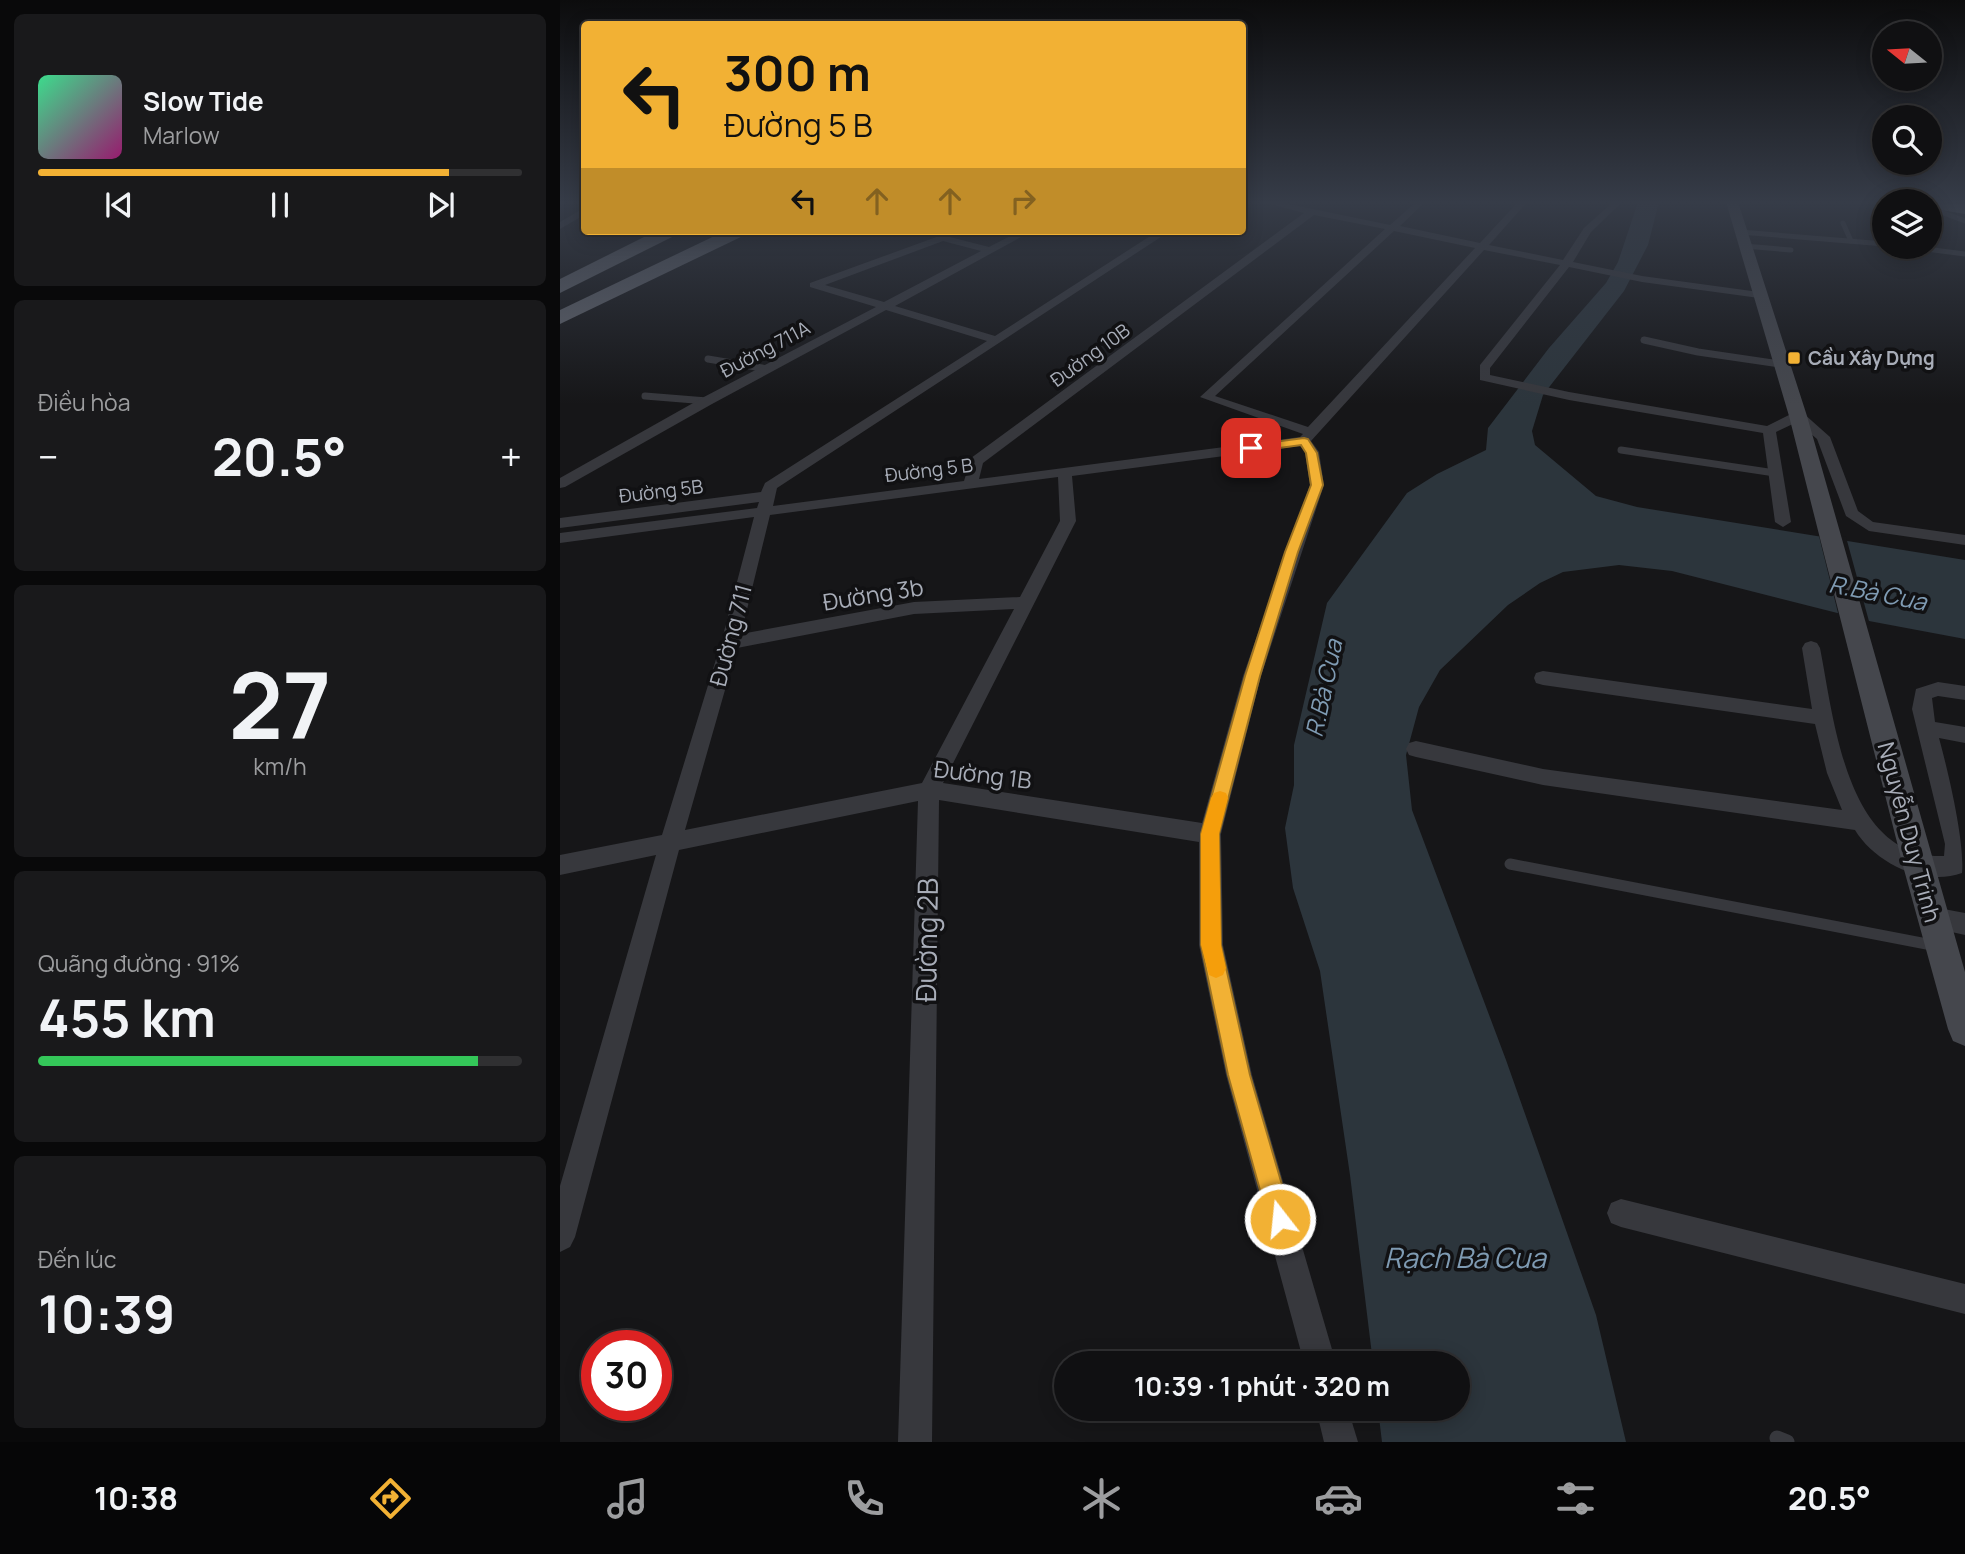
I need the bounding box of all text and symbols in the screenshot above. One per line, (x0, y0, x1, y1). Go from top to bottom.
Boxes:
north arrow (1872, 21, 1942, 91)
map controls (1872, 21, 1942, 259)
text: 300 m (724, 39, 871, 106)
icon: left (609, 49, 700, 140)
text: Slow Tide (143, 83, 264, 119)
text: Đường 5 B (724, 103, 873, 147)
button: search (1872, 105, 1942, 175)
text: Marlow (143, 119, 220, 151)
icon: left (785, 182, 823, 220)
icon: ahead (858, 182, 896, 220)
icon: ahead (931, 182, 969, 220)
icon: right (1004, 182, 1042, 220)
icon: previous (100, 186, 138, 224)
icon: pause (261, 186, 299, 224)
icon: next (422, 186, 460, 224)
button: layers (1872, 189, 1942, 259)
street label: Đường 711A (716, 314, 814, 384)
street label: Đường 10B (1045, 317, 1135, 393)
place label: Cầu Xây Dựng (1808, 345, 1935, 371)
marker: Cầu Xây Dựng (1786, 350, 1802, 366)
text: Điều hòa (38, 386, 130, 418)
pin (1221, 418, 1281, 478)
text: 20.5° (212, 421, 347, 492)
icon: arrive (1232, 429, 1270, 467)
text: − (38, 430, 59, 482)
text: + (500, 430, 522, 482)
street label: Đường 5 B (884, 452, 975, 488)
street label: Đường 5B (617, 473, 705, 509)
water label: R.Bà Cua (1826, 566, 1931, 618)
street label: Đường 3b (821, 570, 925, 618)
street label: Đường 711 (701, 580, 759, 690)
water label: R.Bà Cua (1297, 635, 1350, 740)
text: 27 (229, 642, 331, 766)
street label: Nguyễn Duy Trinh (1871, 738, 1949, 926)
text: km/h (253, 750, 307, 782)
street label: Đường 1B (932, 752, 1034, 796)
street label: Đường 2B (906, 878, 946, 1002)
text: Quãng đường · 91% (38, 947, 240, 979)
text: 455 km (38, 982, 216, 1053)
position arrow (1243, 1182, 1317, 1256)
water label: Rạch Bà Cua (1384, 1238, 1547, 1276)
text: Đến lúc (38, 1243, 116, 1275)
text: 10:39 (38, 1278, 175, 1349)
speed limit sign: 30 (581, 1330, 672, 1421)
text: 10:39 · 1 phút · 320 m (1134, 1368, 1390, 1404)
icon: directions (366, 1474, 415, 1523)
icon: music (603, 1474, 652, 1523)
icon: phone (840, 1474, 889, 1523)
icon: climate (1077, 1474, 1126, 1523)
icon: car (1314, 1474, 1363, 1523)
icon: filters (1551, 1474, 1600, 1523)
text: 10:38 (94, 1476, 178, 1520)
text: 20.5° (1788, 1476, 1871, 1520)

